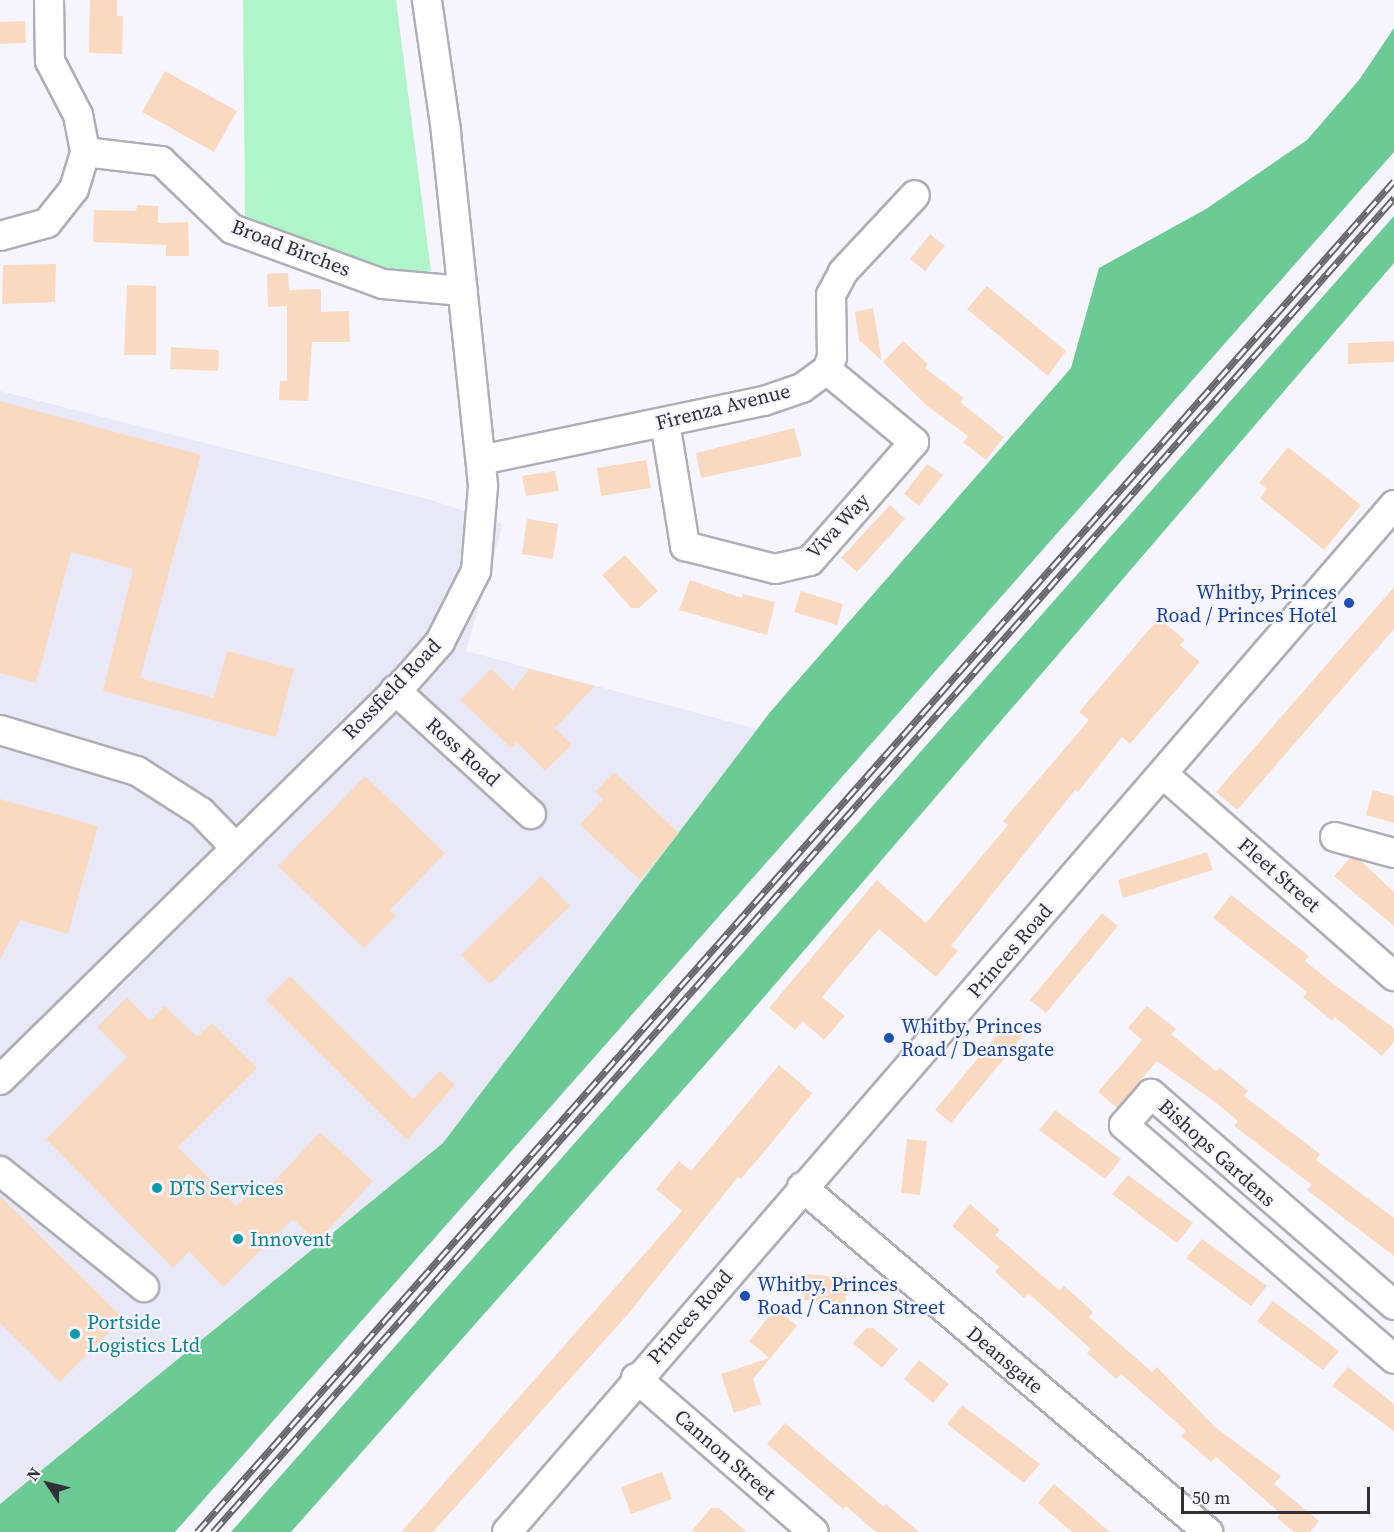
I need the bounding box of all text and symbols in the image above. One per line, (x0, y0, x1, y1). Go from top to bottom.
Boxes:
street label: Broad Birches (228, 214, 354, 282)
street label: Firenza Avenue (653, 379, 793, 435)
street label: Viva Way (802, 488, 874, 564)
place label: Whitby, Princes Road / Princes Hotel (1156, 580, 1337, 627)
marker: Whitby, Princes Road / Princes Hotel (1342, 596, 1356, 610)
street label: Rossfield Road (338, 634, 446, 744)
street label: Ross Road (421, 713, 505, 791)
street label: Fleet Street (1233, 833, 1325, 917)
street label: Princes Road (963, 899, 1057, 1003)
place label: Whitby, Princes Road / Deansgate (901, 1014, 1054, 1061)
marker: Whitby, Princes Road / Deansgate (882, 1031, 896, 1045)
street label: Bishops Gardens (1154, 1094, 1280, 1212)
place label: DTS Services (169, 1176, 284, 1200)
marker: DTS Services (150, 1181, 164, 1195)
place label: Innovent (250, 1227, 331, 1251)
marker: Innovent (231, 1232, 245, 1246)
street label: Princes Road (643, 1265, 737, 1369)
place label: Whitby, Princes Road / Cannon Street (757, 1272, 945, 1319)
marker: Whitby, Princes Road / Cannon Street (738, 1289, 752, 1303)
place label: Portside Logistics Ltd (87, 1310, 200, 1357)
street label: Deansgate (962, 1321, 1048, 1399)
marker: Portside Logistics Ltd (68, 1327, 82, 1341)
street label: Cannon Street (669, 1404, 781, 1506)
north arrow (18, 1454, 78, 1514)
text: N (21, 1463, 46, 1485)
scale bar (1184, 1475, 1373, 1513)
text: 50 m (1192, 1485, 1230, 1510)

